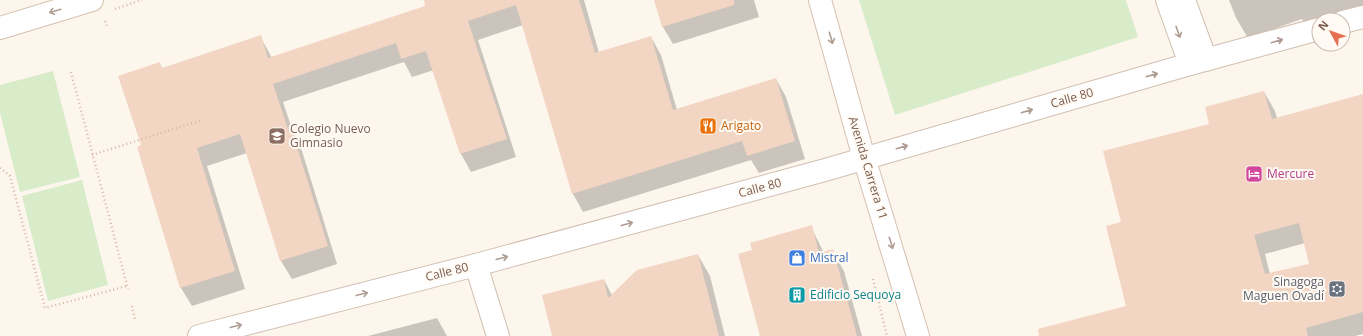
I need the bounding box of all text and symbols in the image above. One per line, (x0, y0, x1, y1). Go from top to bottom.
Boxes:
one-way arrow (48, 8, 61, 15)
north arrow (1311, 12, 1351, 52)
text: N (1314, 17, 1332, 34)
one-way arrow (1175, 26, 1183, 38)
one-way arrow (828, 31, 835, 44)
one-way arrow (1270, 37, 1283, 44)
one-way arrow (1145, 71, 1158, 78)
street label: Calle 80 (1048, 83, 1095, 112)
one-way arrow (1020, 107, 1033, 114)
street label: Avenida Carrera 11 (845, 114, 892, 222)
restaurant icon: Arigato (698, 116, 718, 136)
place label: Arigato (721, 117, 761, 134)
place label: Colegio Nuevo Gimnasio (290, 120, 371, 151)
school or university icon: Colegio Nuevo Gimnasio (267, 126, 287, 146)
one-way arrow (895, 143, 908, 150)
hotel icon: Mercure (1244, 164, 1264, 184)
place label: Mercure (1267, 165, 1314, 182)
street label: Calle 80 (736, 174, 783, 201)
one-way arrow (620, 220, 633, 227)
one-way arrow (888, 236, 895, 249)
shop icon: Mistral (787, 248, 807, 268)
place label: Mistral (810, 249, 848, 266)
one-way arrow (495, 254, 508, 261)
street label: Calle 80 (424, 258, 470, 285)
place label: Sinagoga Maguen Ovadí (1243, 273, 1325, 304)
synagogue icon: Sinagoga Maguen Ovadí (1327, 279, 1347, 299)
building icon: Edificio Sequoya (787, 285, 807, 305)
place label: Edificio Sequoya (810, 286, 901, 303)
one-way arrow (356, 290, 369, 297)
one-way arrow (230, 322, 243, 330)

